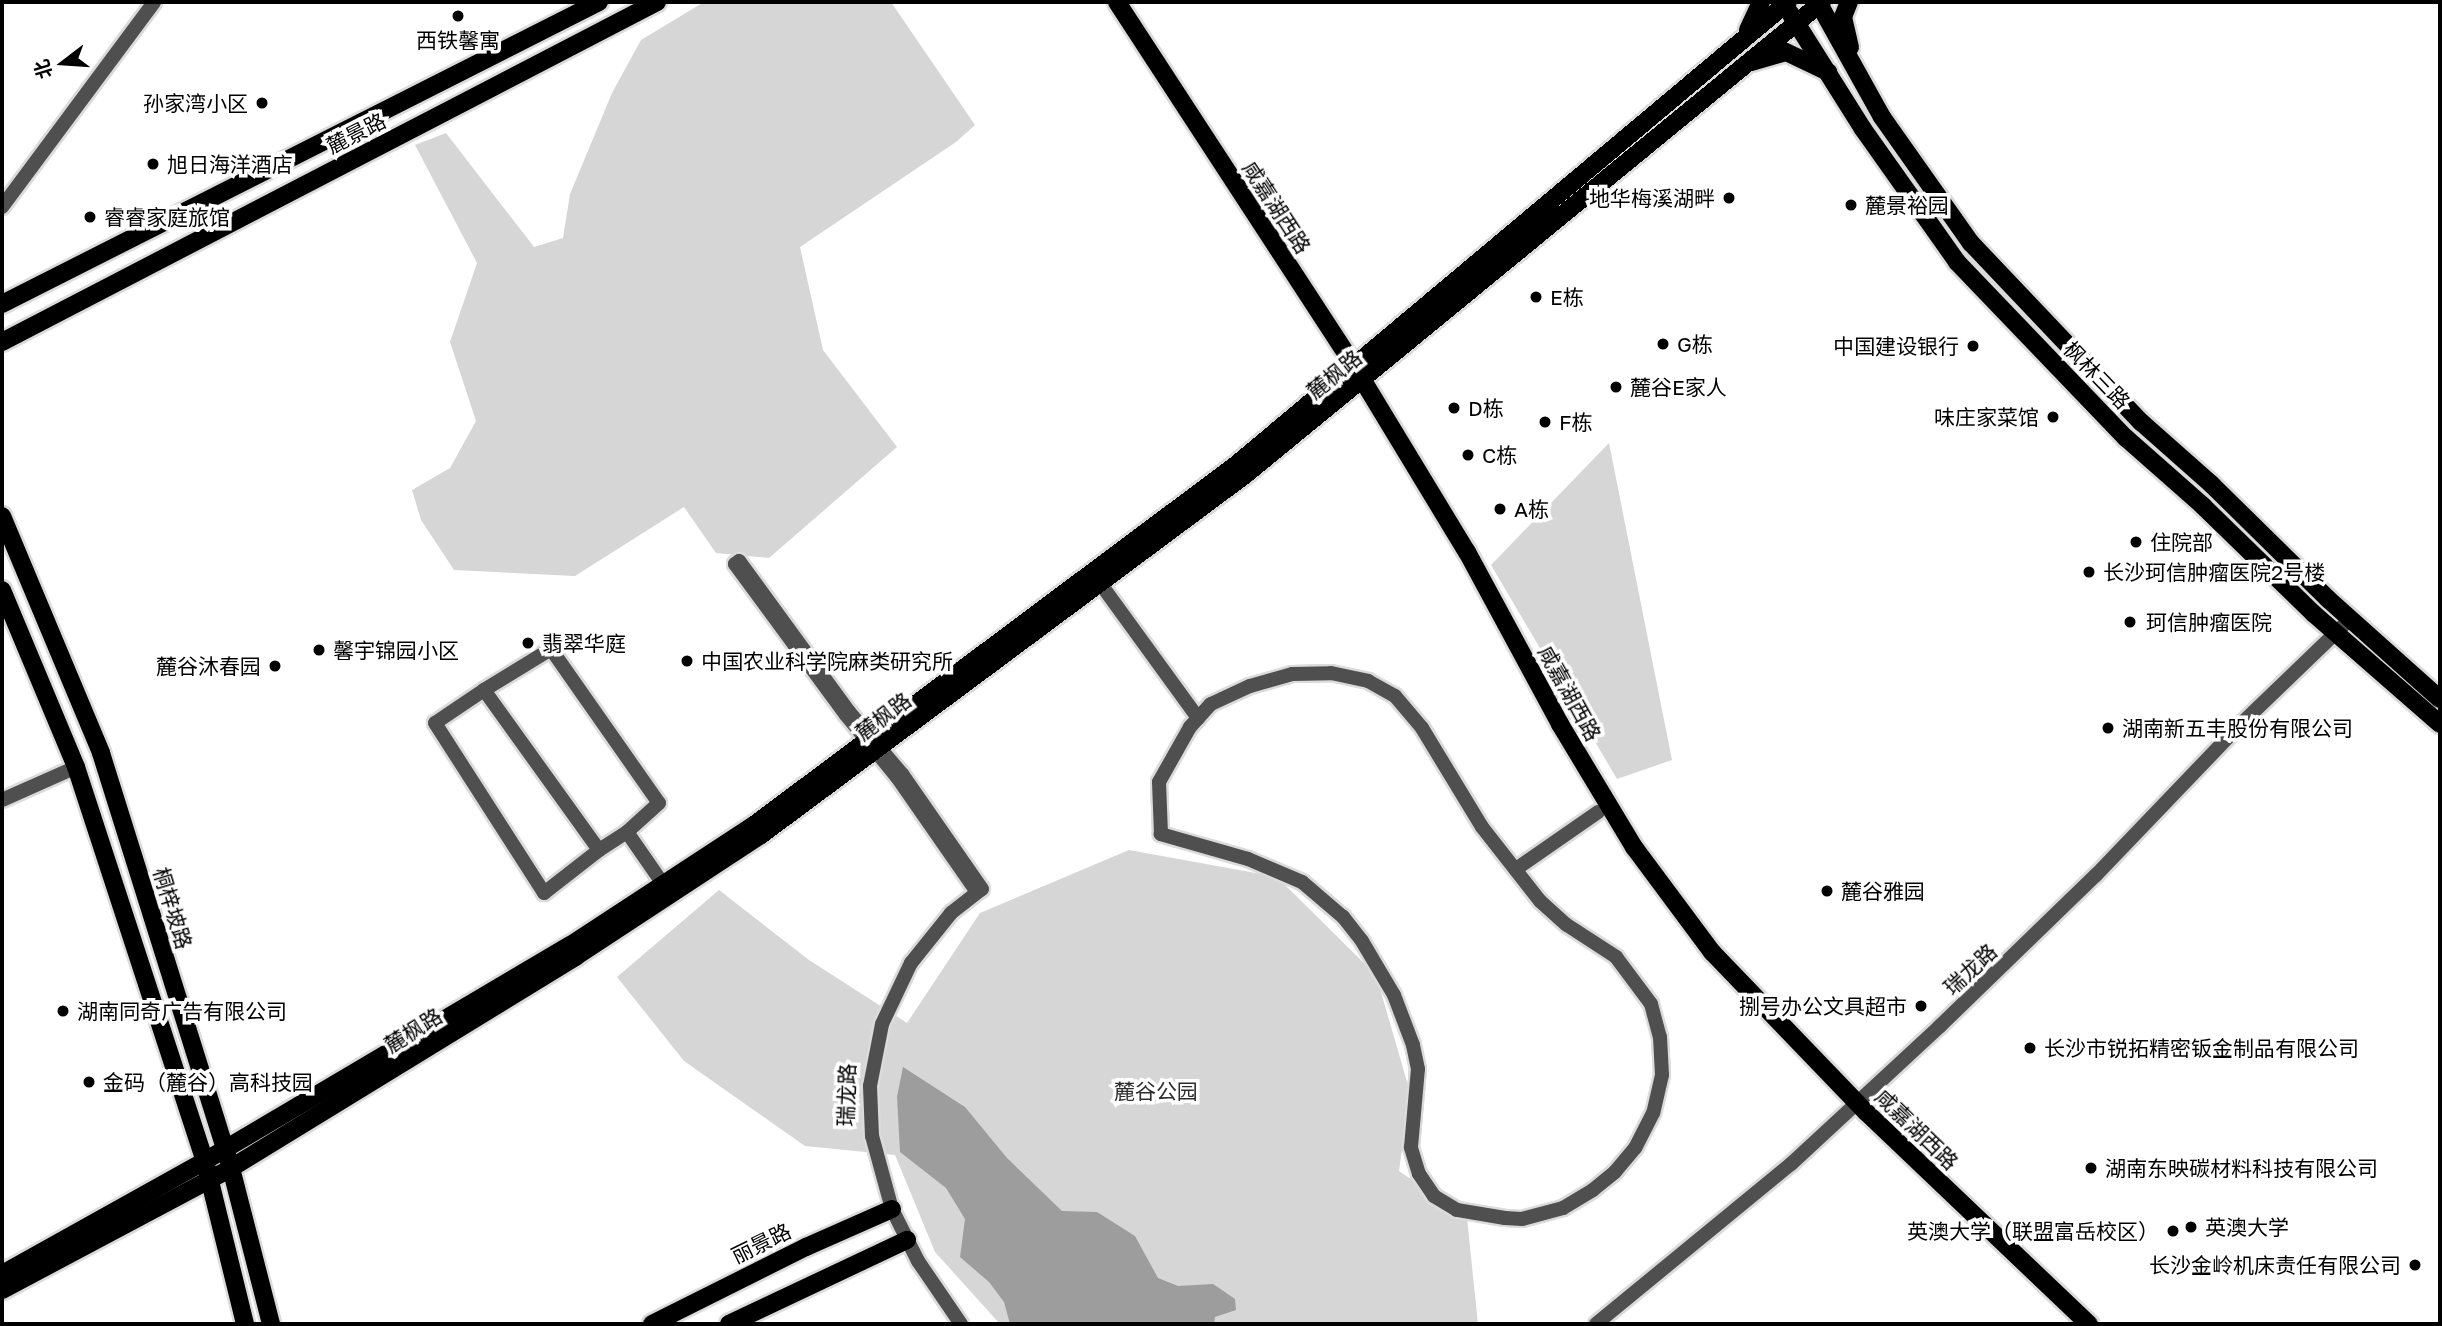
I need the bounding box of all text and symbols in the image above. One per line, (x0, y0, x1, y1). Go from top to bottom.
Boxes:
marker: 西铁馨寓 (450, 8, 466, 24)
place label: 西铁馨寓 (416, 27, 500, 53)
north arrow (28, 28, 98, 98)
text: 北 (29, 57, 56, 82)
place label: 孙家湾小区 (143, 90, 248, 116)
marker: 孙家湾小区 (254, 95, 270, 111)
street label: 麓景路 (322, 107, 390, 159)
place label: 旭日海洋酒店 (167, 151, 293, 177)
marker: 旭日海洋酒店 (145, 156, 161, 172)
street label: 咸嘉湖西路 (1238, 156, 1316, 258)
place label: 地华梅溪湖畔 (1589, 185, 1715, 211)
marker: 地华梅溪湖畔 (1721, 190, 1737, 206)
place label: 麓景裕园 (1865, 192, 1949, 218)
marker: 麓景裕园 (1843, 197, 1859, 213)
place label: 睿睿家庭旅馆 (104, 204, 230, 230)
marker: 睿睿家庭旅馆 (82, 209, 98, 225)
place label: E栋 (1550, 284, 1584, 310)
marker: E栋 (1528, 289, 1544, 305)
place label: G栋 (1677, 331, 1713, 357)
place label: 中国建设银行 (1833, 333, 1959, 359)
marker: G栋 (1655, 336, 1671, 352)
street label: 枫林三路 (2059, 336, 2135, 414)
marker: 中国建设银行 (1965, 338, 1981, 354)
street label: 麓枫路 (1302, 344, 1366, 404)
place label: 麓谷E家人 (1630, 374, 1727, 400)
marker: 麓谷E家人 (1608, 379, 1624, 395)
place label: D栋 (1468, 395, 1504, 421)
marker: D栋 (1446, 400, 1462, 416)
place label: 味庄家菜馆 (1934, 404, 2039, 430)
place label: F栋 (1559, 409, 1592, 435)
marker: 味庄家菜馆 (2045, 409, 2061, 425)
marker: F栋 (1537, 414, 1553, 430)
place label: C栋 (1482, 442, 1517, 468)
marker: C栋 (1460, 447, 1476, 463)
place label: A栋 (1514, 496, 1549, 522)
marker: A栋 (1492, 501, 1508, 517)
place label: 住院部 (2150, 529, 2213, 555)
marker: 住院部 (2128, 534, 2144, 550)
place label: 长沙珂信肿瘤医院2号楼 (2103, 559, 2325, 585)
marker: 长沙珂信肿瘤医院2号楼 (2081, 564, 2097, 580)
place label: 珂信肿瘤医院 (2146, 609, 2272, 635)
marker: 珂信肿瘤医院 (2120, 612, 2140, 632)
place label: 翡翠华庭 (542, 630, 626, 656)
marker: 翡翠华庭 (520, 635, 536, 651)
place label: 馨宇锦园小区 (333, 637, 459, 663)
street label: 咸嘉湖西路 (1534, 641, 1606, 745)
marker: 馨宇锦园小区 (311, 642, 327, 658)
place label: 中国农业科学院麻类研究所 (701, 648, 953, 674)
place label: 麓谷沐春园 (156, 653, 261, 679)
marker: 中国农业科学院麻类研究所 (679, 653, 695, 669)
marker: 麓谷沐春园 (267, 658, 283, 674)
street label: 麓枫路 (850, 687, 916, 745)
place label: 湖南新五丰股份有限公司 (2122, 715, 2353, 741)
marker: 湖南新五丰股份有限公司 (2100, 720, 2116, 736)
street label: 桐梓坡路 (149, 864, 197, 952)
place label: 麓谷雅园 (1841, 878, 1925, 904)
marker: 麓谷雅园 (1819, 883, 1835, 899)
street label: 瑞龙路 (1938, 938, 2002, 1000)
place label: 捌号办公文具超市 (1739, 993, 1907, 1019)
place label: 湖南同奇广告有限公司 (77, 998, 287, 1024)
marker: 捌号办公文具超市 (1913, 998, 1929, 1014)
marker: 湖南同奇广告有限公司 (55, 1003, 71, 1019)
street label: 麓枫路 (380, 1003, 446, 1057)
place label: 长沙市锐拓精密钣金制品有限公司 (2044, 1035, 2359, 1061)
marker: 长沙市锐拓精密钣金制品有限公司 (2022, 1040, 2038, 1056)
street label: 瑞龙路 (832, 1063, 860, 1127)
place label: 金码（麓谷）高科技园 (103, 1069, 313, 1095)
marker: 金码（麓谷）高科技园 (81, 1074, 97, 1090)
park label: 麓谷公园 (1114, 1078, 1198, 1104)
street label: 咸嘉湖西路 (1870, 1083, 1964, 1175)
place label: 湖南东映碳材料科技有限公司 (2105, 1155, 2378, 1181)
marker: 湖南东映碳材料科技有限公司 (2083, 1160, 2099, 1176)
place label: 英澳大学 (2205, 1214, 2289, 1240)
street label: 丽景路 (727, 1218, 795, 1268)
place label: 英澳大学（联盟富岳校区） (1907, 1218, 2159, 1244)
marker: 英澳大学 (2183, 1219, 2199, 1235)
marker: 英澳大学（联盟富岳校区） (2165, 1223, 2181, 1239)
place label: 长沙金岭机床责任有限公司 (2149, 1252, 2401, 1278)
marker: 长沙金岭机床责任有限公司 (2407, 1257, 2423, 1273)

